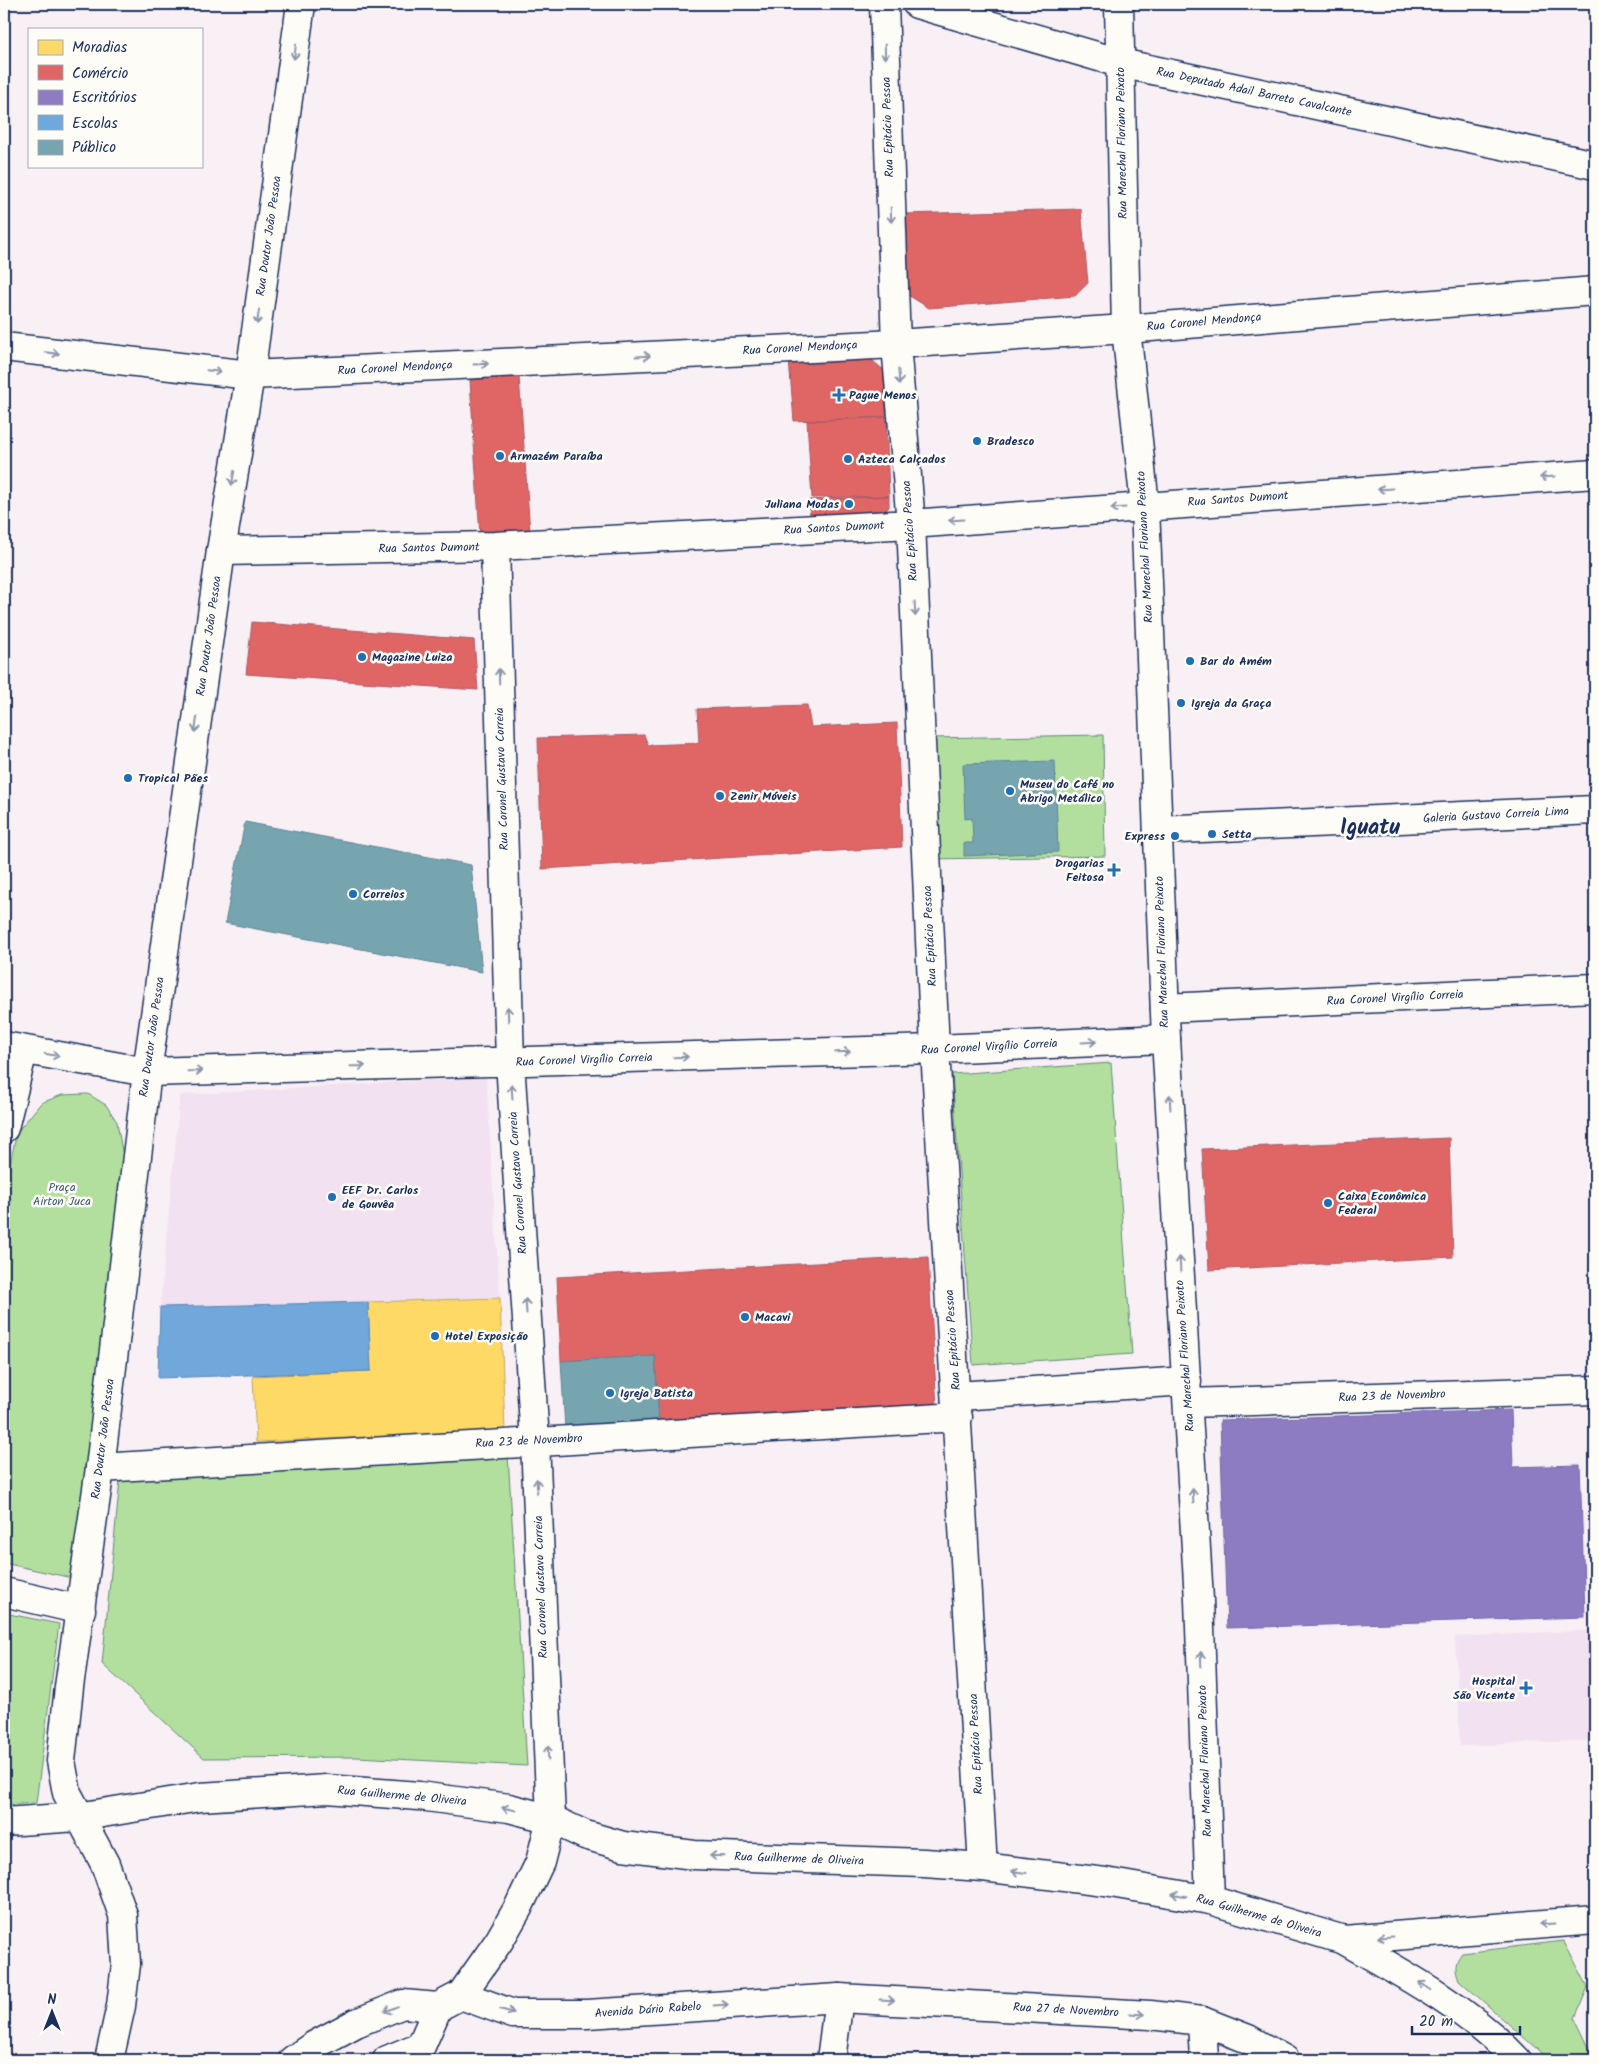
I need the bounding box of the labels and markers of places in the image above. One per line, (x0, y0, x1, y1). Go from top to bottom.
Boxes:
place label: Pague Menos (849, 386, 917, 405)
marker: Pague Menos (833, 389, 845, 401)
place label: Bradesco (987, 432, 1035, 451)
marker: Bradesco (971, 435, 983, 447)
place label: Armazém Paraíba (510, 447, 603, 466)
marker: Armazém Paraíba (494, 450, 506, 462)
place label: Azteca Calçados (858, 450, 946, 469)
marker: Azteca Calçados (842, 453, 854, 465)
place label: Juliana Modas (765, 495, 839, 514)
marker: Juliana Modas (843, 498, 855, 510)
place label: Magazine Luiza (372, 648, 452, 667)
marker: Magazine Luiza (356, 651, 368, 663)
place label: Bar do Amém (1200, 652, 1272, 671)
marker: Bar do Amém (1184, 655, 1196, 667)
place label: Igreja da Graça (1191, 694, 1271, 713)
marker: Igreja da Graça (1175, 697, 1187, 709)
place label: Tropical Pães (138, 769, 208, 788)
marker: Tropical Pães (122, 772, 134, 784)
place label: Museu do Café no Abrigo Metálico (1020, 775, 1115, 808)
marker: Museu do Café no Abrigo Metálico (1004, 785, 1016, 797)
place label: Zenir Móveis (730, 787, 797, 806)
marker: Zenir Móveis (714, 790, 726, 802)
place label: Setta (1222, 825, 1251, 844)
place label: Express (1125, 827, 1165, 846)
marker: Setta (1206, 828, 1218, 840)
marker: Express (1169, 830, 1181, 842)
place label: Drogarias Feitosa (1055, 854, 1104, 887)
marker: Drogarias Feitosa (1108, 864, 1120, 876)
place label: Correios (363, 885, 405, 904)
marker: Correios (347, 888, 359, 900)
place label: EEF Dr. Carlos de Gouvêa (342, 1181, 419, 1214)
place label: Caixa Econômica Federal (1338, 1187, 1426, 1220)
marker: EEF Dr. Carlos de Gouvêa (326, 1191, 338, 1203)
marker: Caixa Econômica Federal (1322, 1197, 1334, 1209)
place label: Macavi (755, 1308, 791, 1327)
marker: Macavi (739, 1311, 751, 1323)
place label: Hotel Exposição (445, 1327, 528, 1346)
marker: Hotel Exposição (429, 1330, 441, 1342)
place label: Igreja Batista (620, 1384, 693, 1403)
marker: Igreja Batista (604, 1387, 616, 1399)
place label: Hospital São Vicente (1453, 1672, 1516, 1705)
marker: Hospital São Vicente (1519, 1681, 1533, 1695)

